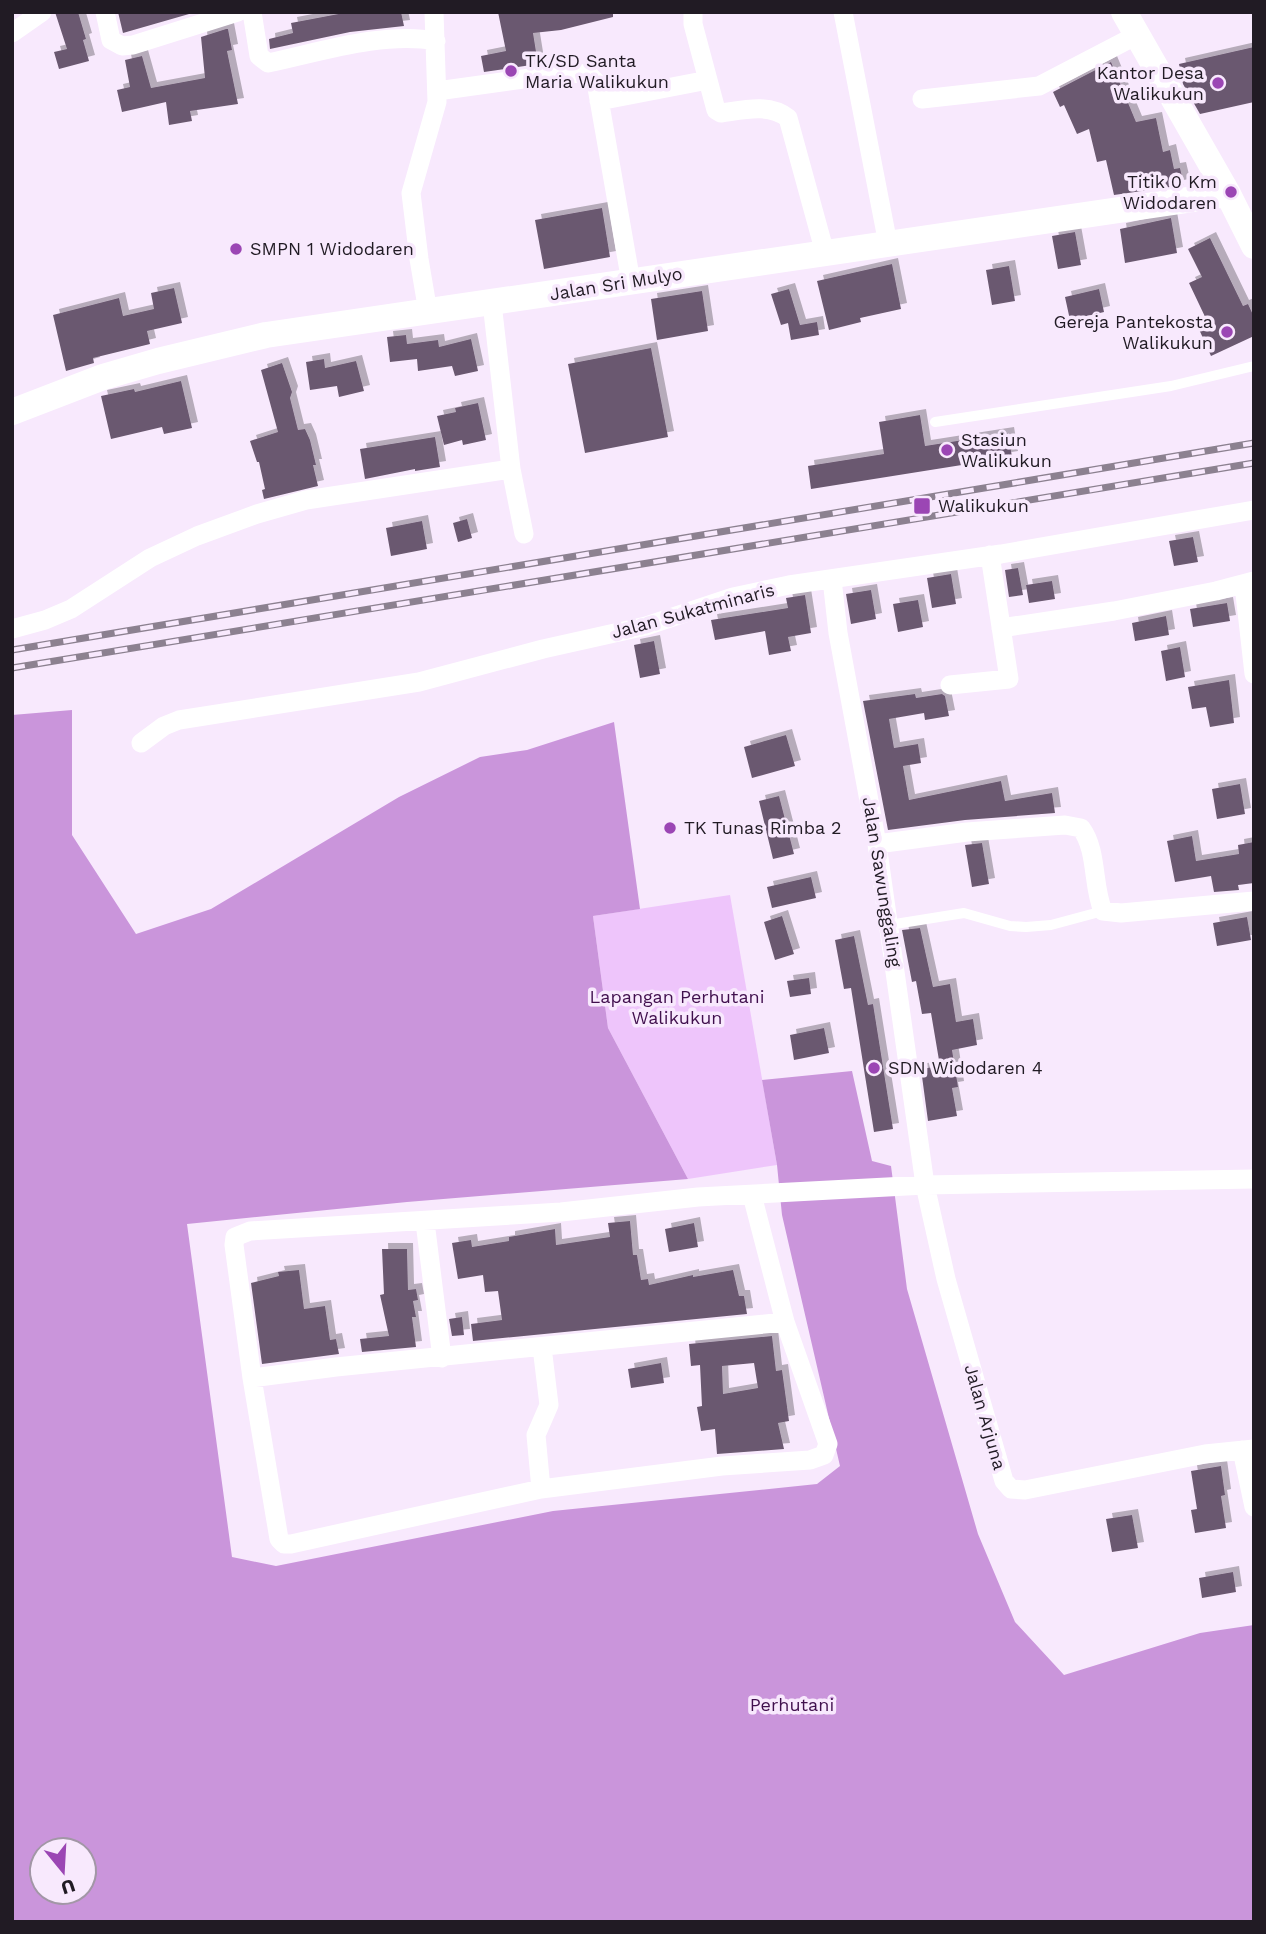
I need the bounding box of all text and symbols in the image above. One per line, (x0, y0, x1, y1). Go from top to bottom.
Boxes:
place label: TK/SD Santa Maria Walikukun (525, 50, 669, 92)
place label: Kantor Desa Walikukun (1097, 62, 1204, 104)
marker: TK/SD Santa Maria Walikukun (503, 63, 519, 79)
marker: Kantor Desa Walikukun (1210, 75, 1226, 91)
place label: Titik 0 Km Widodaren (1123, 171, 1217, 213)
marker: Titik 0 Km Widodaren (1223, 184, 1239, 200)
place label: SMPN 1 Widodaren (250, 238, 414, 259)
marker: SMPN 1 Widodaren (228, 241, 244, 257)
street label: Jalan Sri Mulyo (548, 263, 684, 304)
place label: Gereja Pantekosta Walikukun (1053, 311, 1213, 353)
marker: Gereja Pantekosta Walikukun (1219, 324, 1235, 340)
place label: Stasiun Walikukun (961, 429, 1052, 471)
marker: Stasiun Walikukun (939, 442, 955, 458)
place label: Walikukun (938, 495, 1029, 516)
marker: Walikukun (912, 496, 932, 516)
street label: Jalan Sukatminaris (609, 579, 777, 642)
street label: Jalan Sawunggaling (859, 795, 906, 969)
place label: TK Tunas Rimba 2 (684, 817, 841, 838)
marker: TK Tunas Rimba 2 (662, 820, 678, 836)
park label: Lapangan Perhutani Walikukun (589, 986, 765, 1028)
place label: SDN Widodaren 4 (888, 1057, 1043, 1078)
marker: SDN Widodaren 4 (866, 1060, 882, 1076)
street label: Jalan Arjuna (960, 1362, 1011, 1472)
park label: Perhutani (750, 1694, 834, 1715)
north arrow (28, 1836, 98, 1906)
text: U (58, 1874, 78, 1900)

